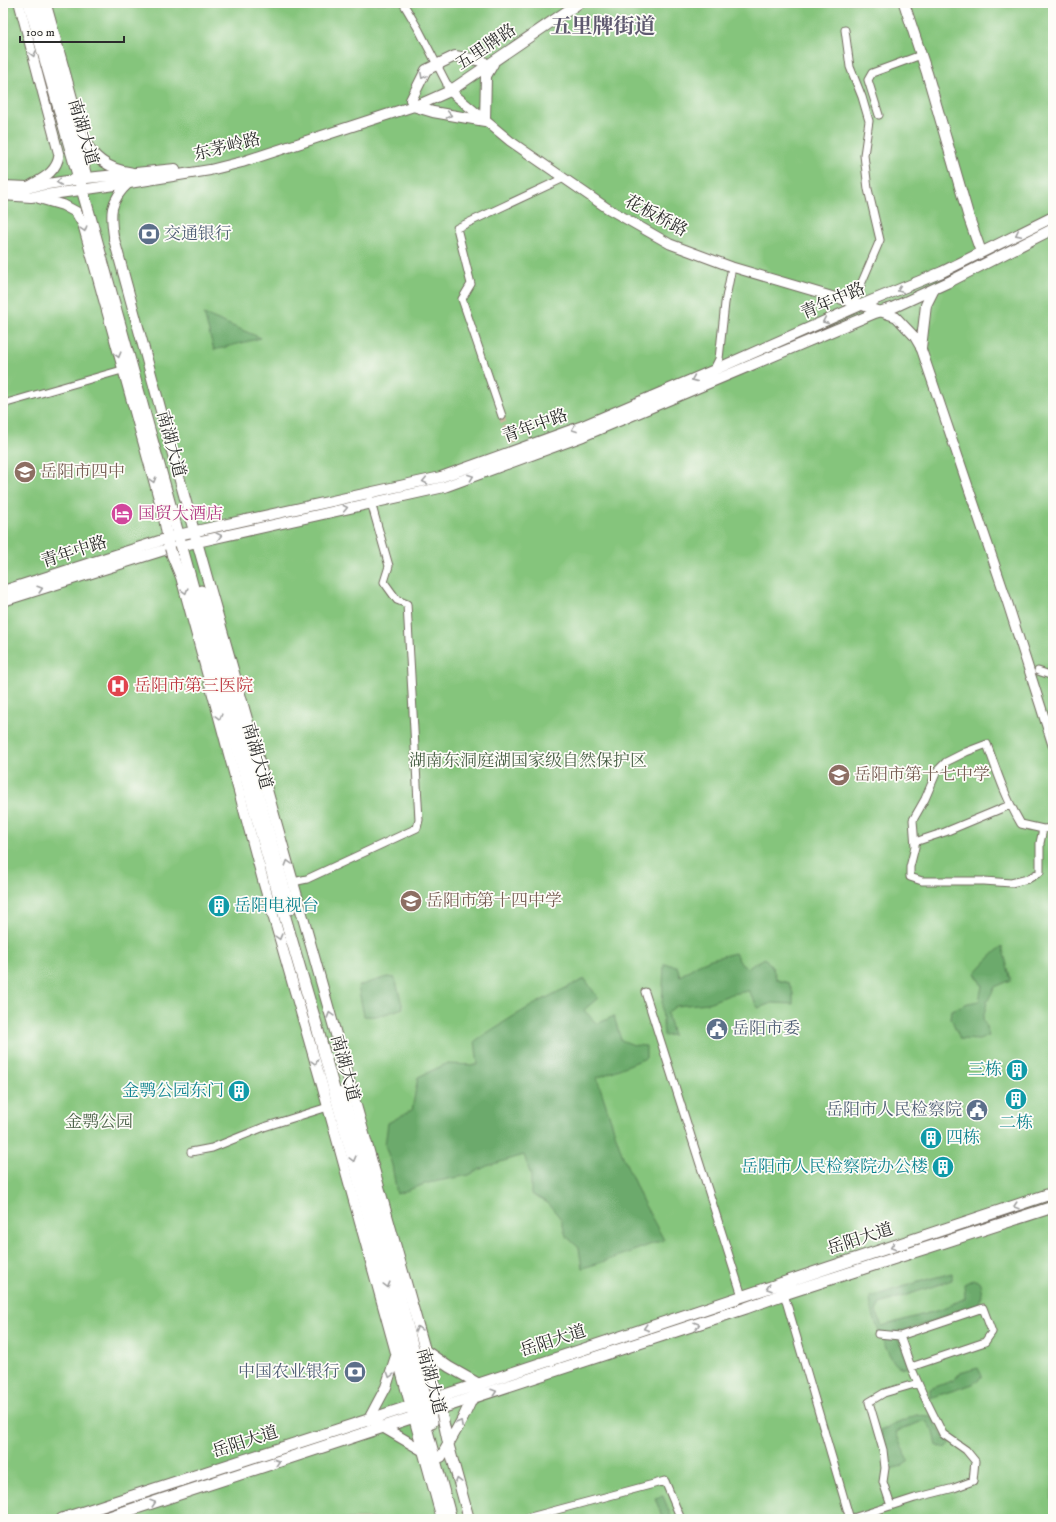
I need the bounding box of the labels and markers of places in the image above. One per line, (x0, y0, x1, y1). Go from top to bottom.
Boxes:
bank icon: 交通银行 (136, 221, 162, 247)
place label: 交通银行 (164, 223, 232, 245)
school or university icon: 岳阳市四中 (12, 459, 38, 485)
place label: 岳阳市四中 (40, 461, 125, 483)
hotel icon: 国贸大酒店 (109, 501, 135, 527)
place label: 国贸大酒店 (138, 503, 223, 525)
hospital icon: 岳阳市第三医院 (105, 673, 131, 699)
place label: 岳阳市第三医院 (134, 675, 253, 697)
school or university icon: 岳阳市第十七中学 (826, 762, 852, 788)
place label: 岳阳市第十七中学 (854, 764, 990, 786)
school or university icon: 岳阳市第十四中学 (398, 888, 424, 914)
place label: 岳阳市第十四中学 (426, 890, 562, 912)
building icon: 岳阳电视台 (206, 893, 232, 919)
place label: 岳阳电视台 (234, 895, 319, 917)
public building icon: 岳阳市委 (704, 1016, 730, 1042)
place label: 岳阳市委 (732, 1018, 800, 1040)
building icon: 三栋 (1004, 1057, 1030, 1083)
place label: 三栋 (968, 1059, 1002, 1081)
building icon: 金鹗公园东门 (226, 1078, 252, 1104)
place label: 金鹗公园东门 (122, 1080, 224, 1102)
building icon: 二栋 (1003, 1086, 1029, 1112)
public building icon: 岳阳市人民检察院 (964, 1097, 990, 1123)
place label: 岳阳市人民检察院 (826, 1099, 962, 1121)
place label: 二栋 (999, 1112, 1033, 1134)
building icon: 四栋 (918, 1125, 944, 1151)
place label: 四栋 (946, 1127, 980, 1149)
building icon: 岳阳市人民检察院办公楼 (930, 1154, 956, 1180)
place label: 岳阳市人民检察院办公楼 (741, 1156, 928, 1178)
bank icon: 中国农业银行 (342, 1359, 368, 1385)
place label: 中国农业银行 (238, 1361, 340, 1383)

